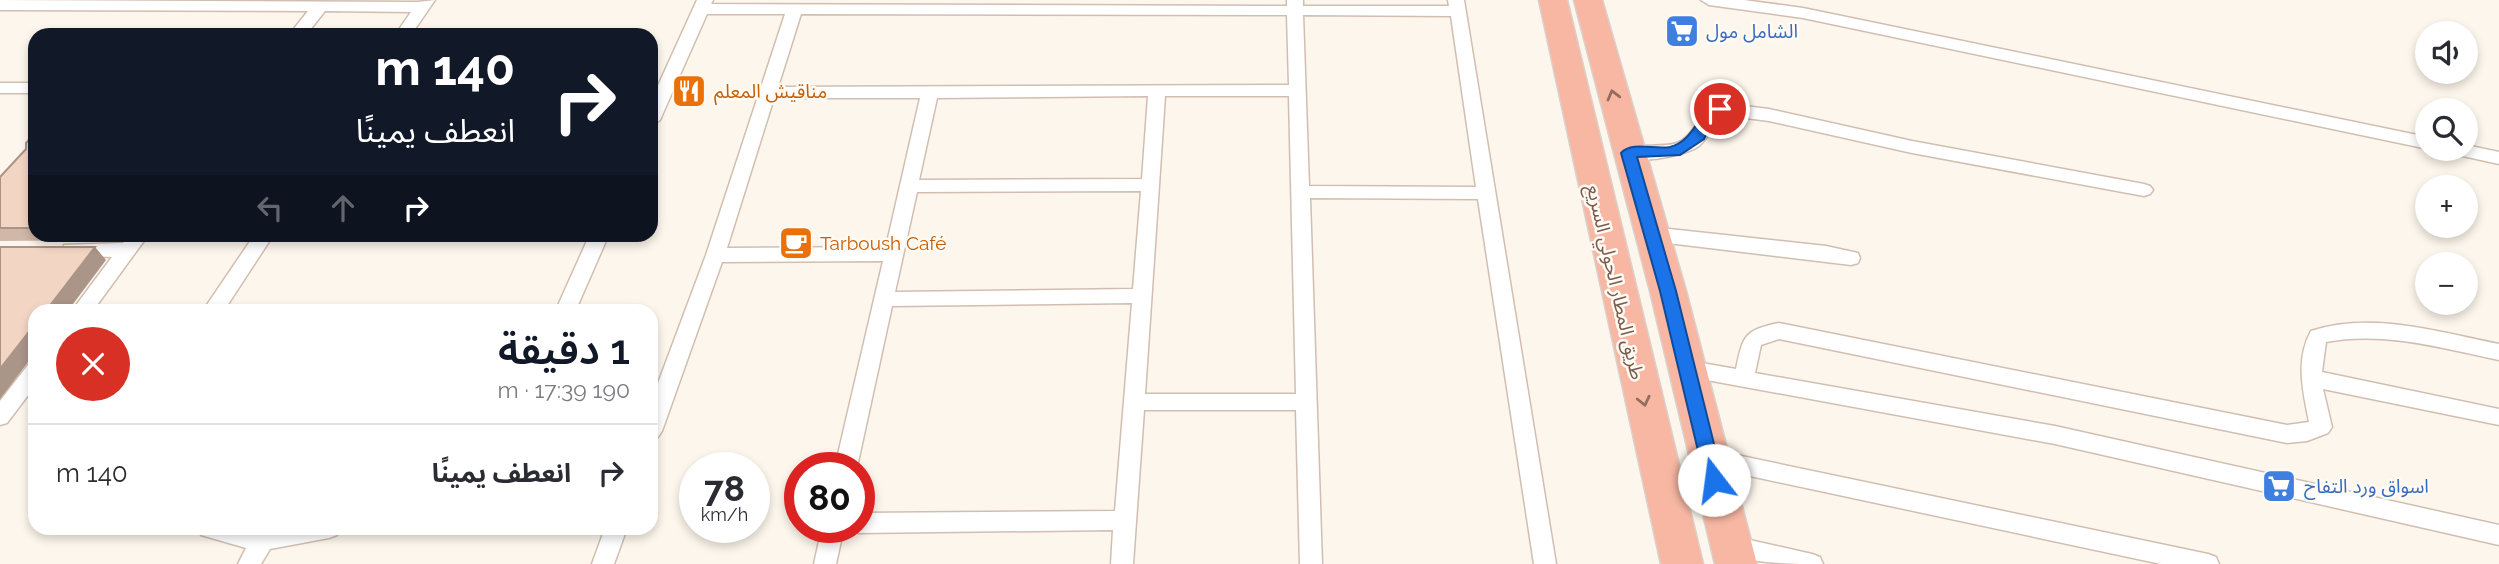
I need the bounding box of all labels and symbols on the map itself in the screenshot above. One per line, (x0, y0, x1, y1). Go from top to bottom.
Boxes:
supermarket icon: الشامل مول (1663, 12, 1701, 50)
place label: الشامل مول (1706, 20, 1798, 43)
restaurant icon: مناقيش المعلم (670, 72, 708, 110)
pin (1690, 79, 1750, 139)
place label: مناقيش المعلم (714, 80, 827, 106)
one-way arrow (1607, 89, 1621, 101)
street label: طريق المطار الحولي السريع (1579, 182, 1649, 383)
cafe icon: Tarboush Café (777, 224, 815, 262)
place label: Tarboush Café (820, 232, 946, 254)
one-way arrow (1636, 395, 1650, 407)
position arrow (1677, 443, 1751, 517)
speed limit sign: 80 (784, 452, 875, 543)
supermarket icon: اسواق ورد التفاح (2260, 467, 2298, 505)
place label: اسواق ورد التفاح (2304, 475, 2429, 500)

